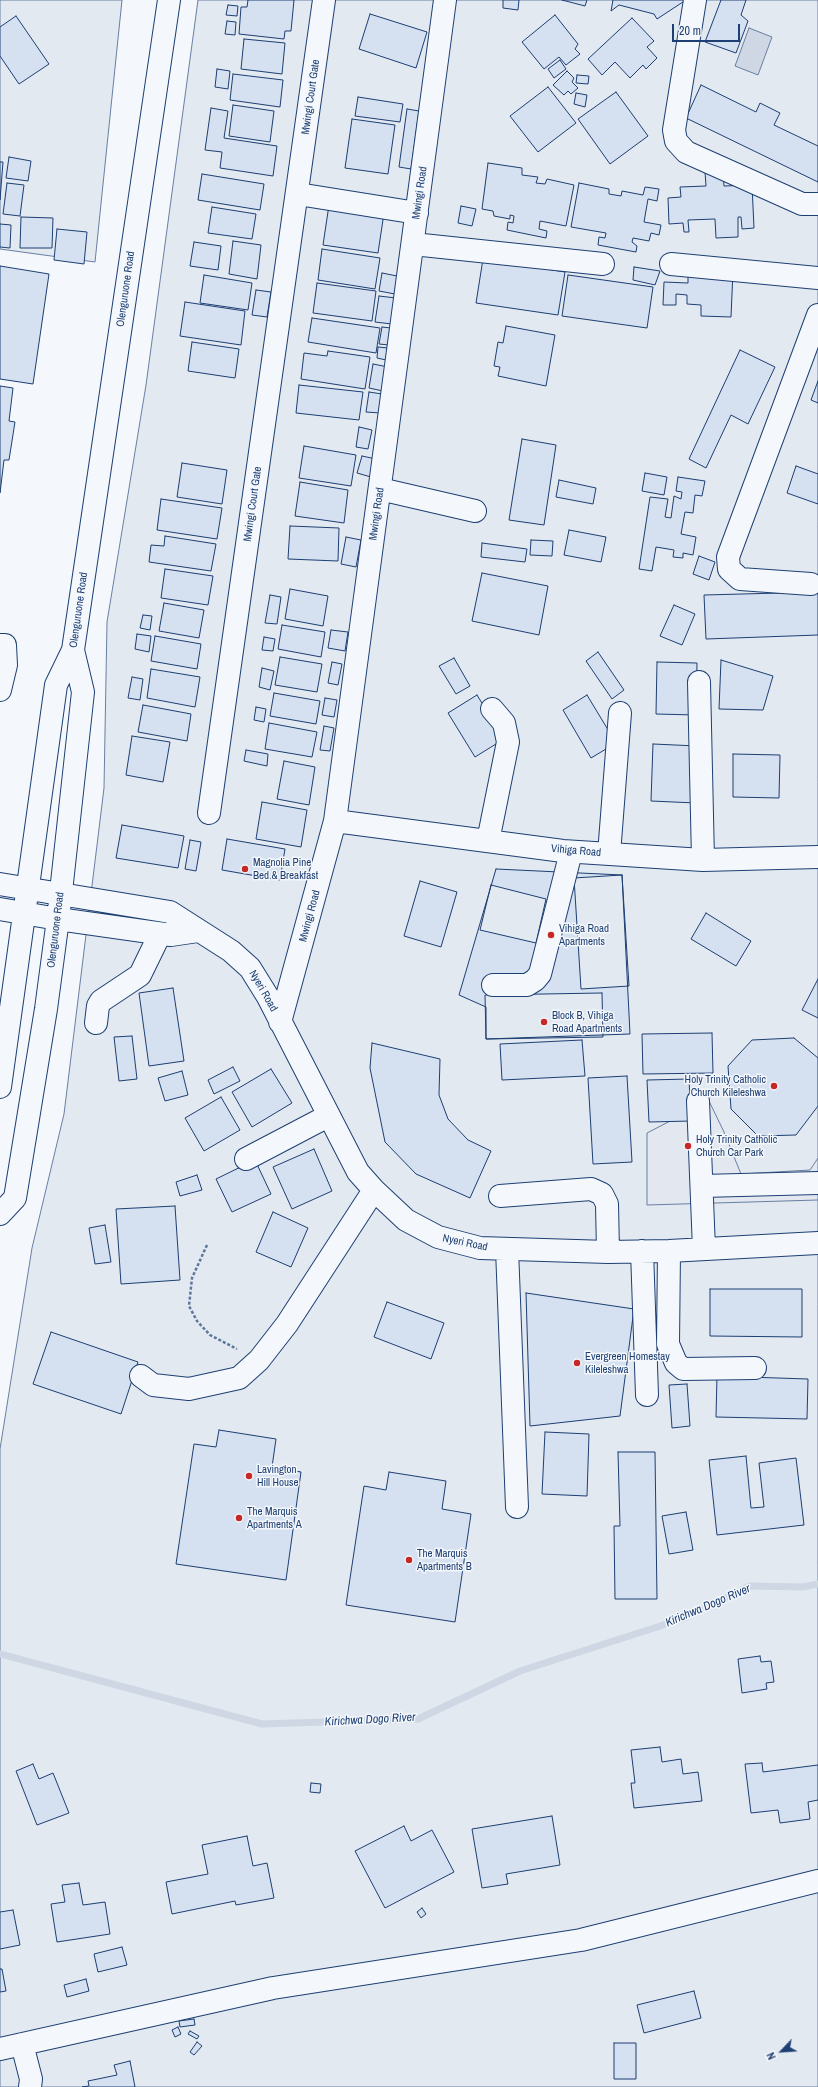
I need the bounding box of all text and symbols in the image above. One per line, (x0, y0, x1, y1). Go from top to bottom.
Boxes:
scale bar (674, 16, 742, 42)
text: 20 m (679, 23, 701, 39)
street label: Mwingi Court Gate (299, 59, 323, 135)
street label: Mwingi Road (410, 166, 430, 220)
street label: Olenguruone Road (114, 250, 138, 328)
street label: Mwingi Court Gate (241, 466, 265, 542)
street label: Mwingi Road (367, 487, 387, 541)
street label: Olenguruone Road (67, 571, 91, 649)
street label: Vihiga Road (551, 842, 601, 860)
place label: Magnolia Pine Bed & Breakfast (253, 856, 318, 882)
marker: Magnolia Pine Bed & Breakfast (240, 864, 250, 874)
street label: Mwingi Road (297, 889, 323, 943)
street label: Olenguruone Road (45, 891, 67, 969)
place label: Vihiga Road Apartments (559, 922, 609, 948)
marker: Vihiga Road Apartments (546, 930, 556, 940)
street label: Nyeri Road (246, 968, 280, 1014)
place label: Block B, Vihiga Road Apartments (552, 1009, 622, 1035)
marker: Block B, Vihiga Road Apartments (539, 1017, 549, 1027)
place label: Holy Trinity Catholic Church Kileleshwa (685, 1073, 766, 1099)
marker: Holy Trinity Catholic Church Kileleshwa (769, 1081, 779, 1091)
place label: Holy Trinity Catholic Church Car Park (696, 1133, 777, 1159)
marker: Holy Trinity Catholic Church Car Park (683, 1141, 693, 1151)
street label: Nyeri Road (441, 1232, 489, 1254)
place label: Evergreen Homestay Kileleshwa (585, 1350, 670, 1376)
marker: Evergreen Homestay Kileleshwa (572, 1358, 582, 1368)
place label: Lavington Hill House (257, 1463, 299, 1489)
marker: Lavington Hill House (244, 1471, 254, 1481)
place label: The Marquis Apartments A (247, 1505, 302, 1531)
marker: The Marquis Apartments A (234, 1513, 244, 1523)
place label: The Marquis Apartments B (417, 1547, 472, 1573)
marker: The Marquis Apartments B (404, 1555, 414, 1565)
water label: Kirichwa Dogo River (663, 1582, 753, 1630)
water label: Kirichwa Dogo River (324, 1710, 416, 1730)
north arrow (762, 2031, 802, 2071)
text: N (763, 2050, 779, 2062)

